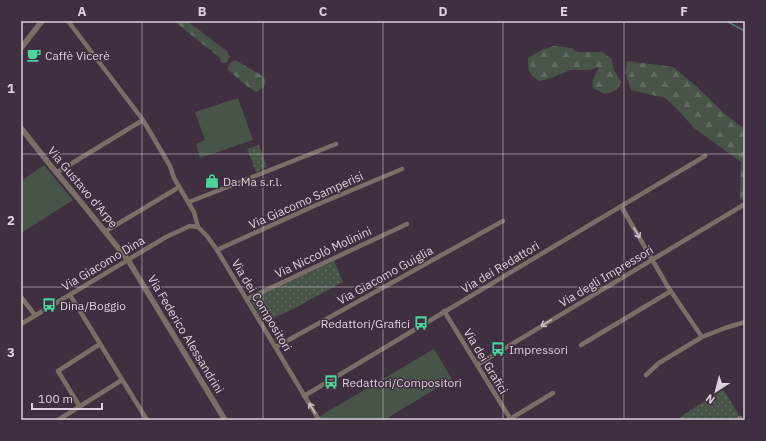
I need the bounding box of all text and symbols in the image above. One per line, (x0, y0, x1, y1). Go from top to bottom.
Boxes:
text: A (78, 3, 87, 20)
text: B (198, 3, 207, 20)
text: C (319, 3, 328, 20)
text: D (438, 3, 448, 20)
text: E (560, 3, 568, 20)
text: F (680, 3, 688, 20)
cafe icon: Caffè Vicerè (26, 47, 42, 63)
place label: Caffè Vicerè (45, 48, 110, 63)
text: 1 (7, 80, 15, 97)
street label: Via Gustavo d'Arpe (45, 143, 122, 231)
street label: Via Giacomo Samperisi (246, 168, 366, 232)
shop icon: Da.Ma s.r.l. (204, 173, 220, 189)
place label: Da.Ma s.r.l. (223, 174, 282, 189)
text: 2 (7, 212, 15, 229)
street label: Via Niccolò Molinini (272, 223, 374, 281)
one-way arrow (633, 227, 641, 239)
street label: Via Giacomo Dina (59, 232, 148, 294)
street label: Via dei Redattori (458, 238, 542, 296)
street label: Via Giacomo Guiglia (334, 242, 436, 308)
street label: Via degli Impressori (556, 242, 656, 310)
street label: Via dei Compositori (229, 256, 295, 354)
street label: Via Federico Alessandrini (145, 272, 227, 396)
bus stop icon: Dina/Boggio (41, 297, 57, 313)
place label: Dina/Boggio (60, 298, 126, 313)
bus stop icon: Redattori/Grafici (413, 315, 429, 331)
place label: Redattori/Grafici (321, 316, 410, 331)
one-way arrow (541, 319, 552, 327)
street label: Via dei Grafici (461, 325, 511, 397)
bus stop icon: Impressori (490, 341, 506, 357)
place label: Impressori (509, 342, 568, 357)
text: 3 (7, 344, 15, 361)
north arrow (696, 371, 736, 411)
bus stop icon: Redattori/Compositori (323, 374, 339, 390)
place label: Redattori/Compositori (342, 375, 462, 390)
scale bar (32, 385, 102, 411)
text: 100 m (38, 391, 73, 406)
text: N (703, 391, 717, 407)
one-way arrow (307, 402, 315, 414)

